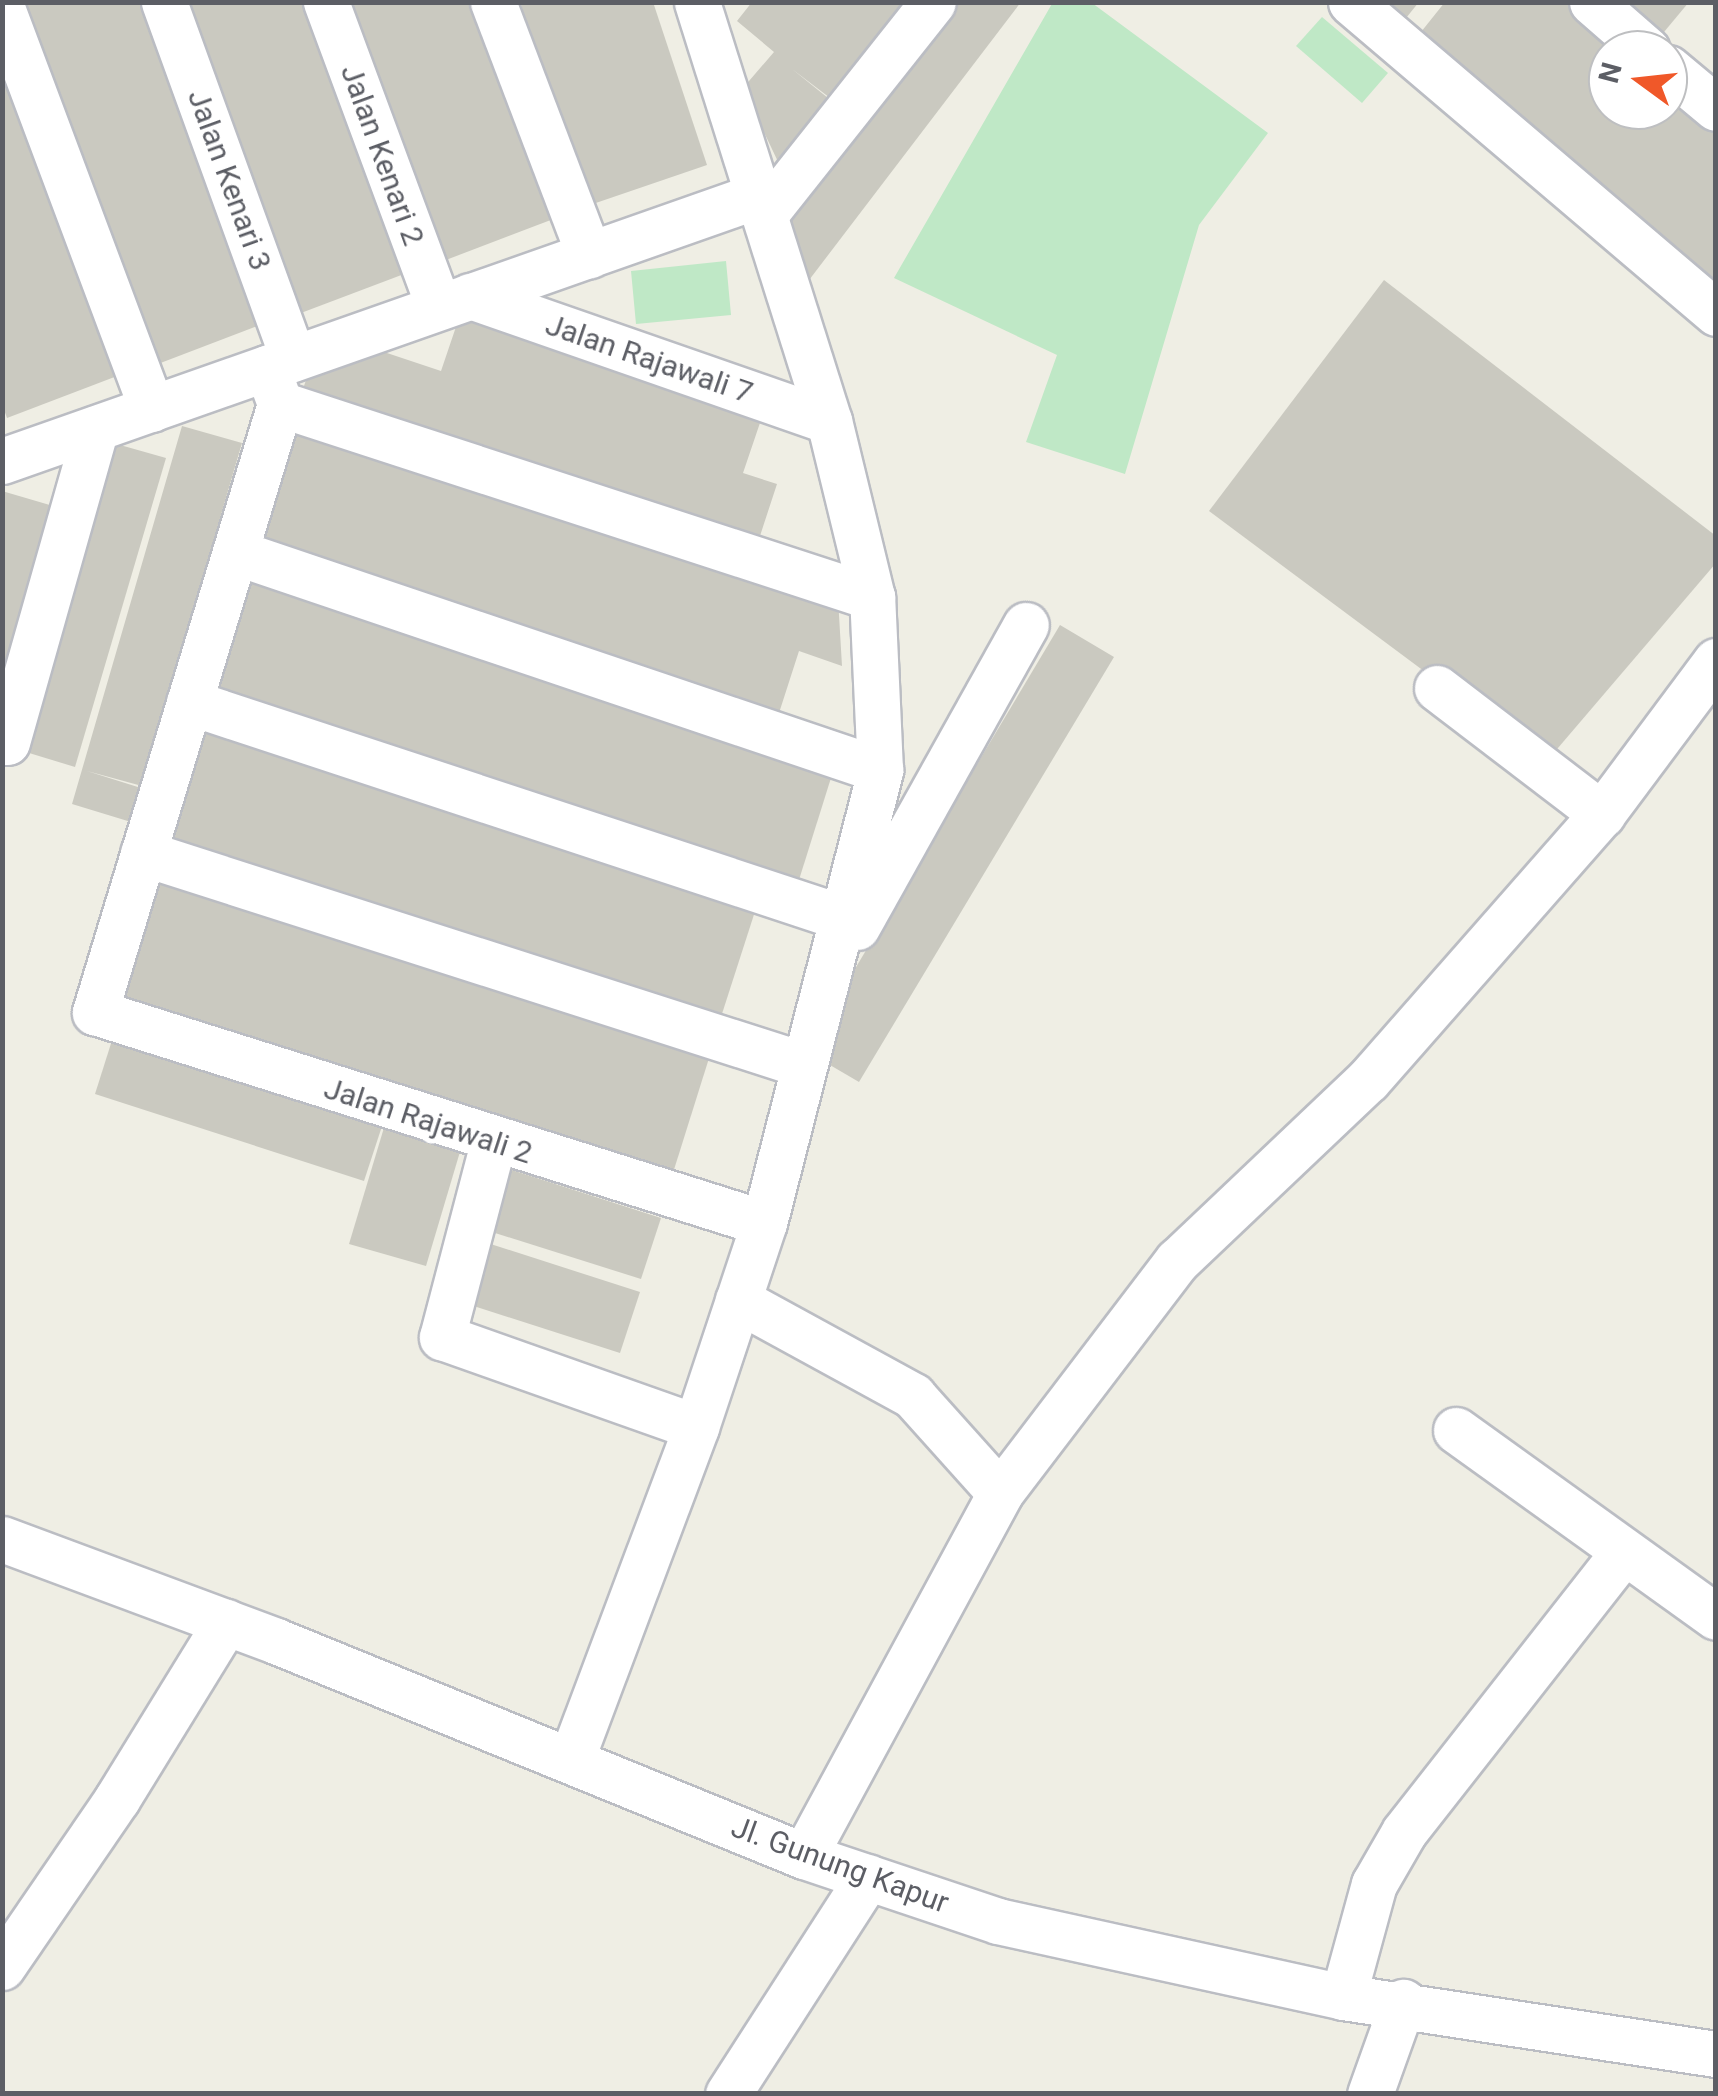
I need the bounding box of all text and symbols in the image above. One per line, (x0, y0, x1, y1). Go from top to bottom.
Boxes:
north arrow (1588, 30, 1688, 130)
text: N (1592, 59, 1629, 86)
street label: Jalan Kenari 2 (333, 60, 431, 250)
street label: Jalan Kenari 3 (180, 85, 278, 275)
street label: Jalan Rajawali 7 (541, 307, 757, 411)
street label: Jalan Rajawali 2 (319, 1070, 537, 1172)
street label: Jl. Gunung Kapur (726, 1809, 954, 1921)

